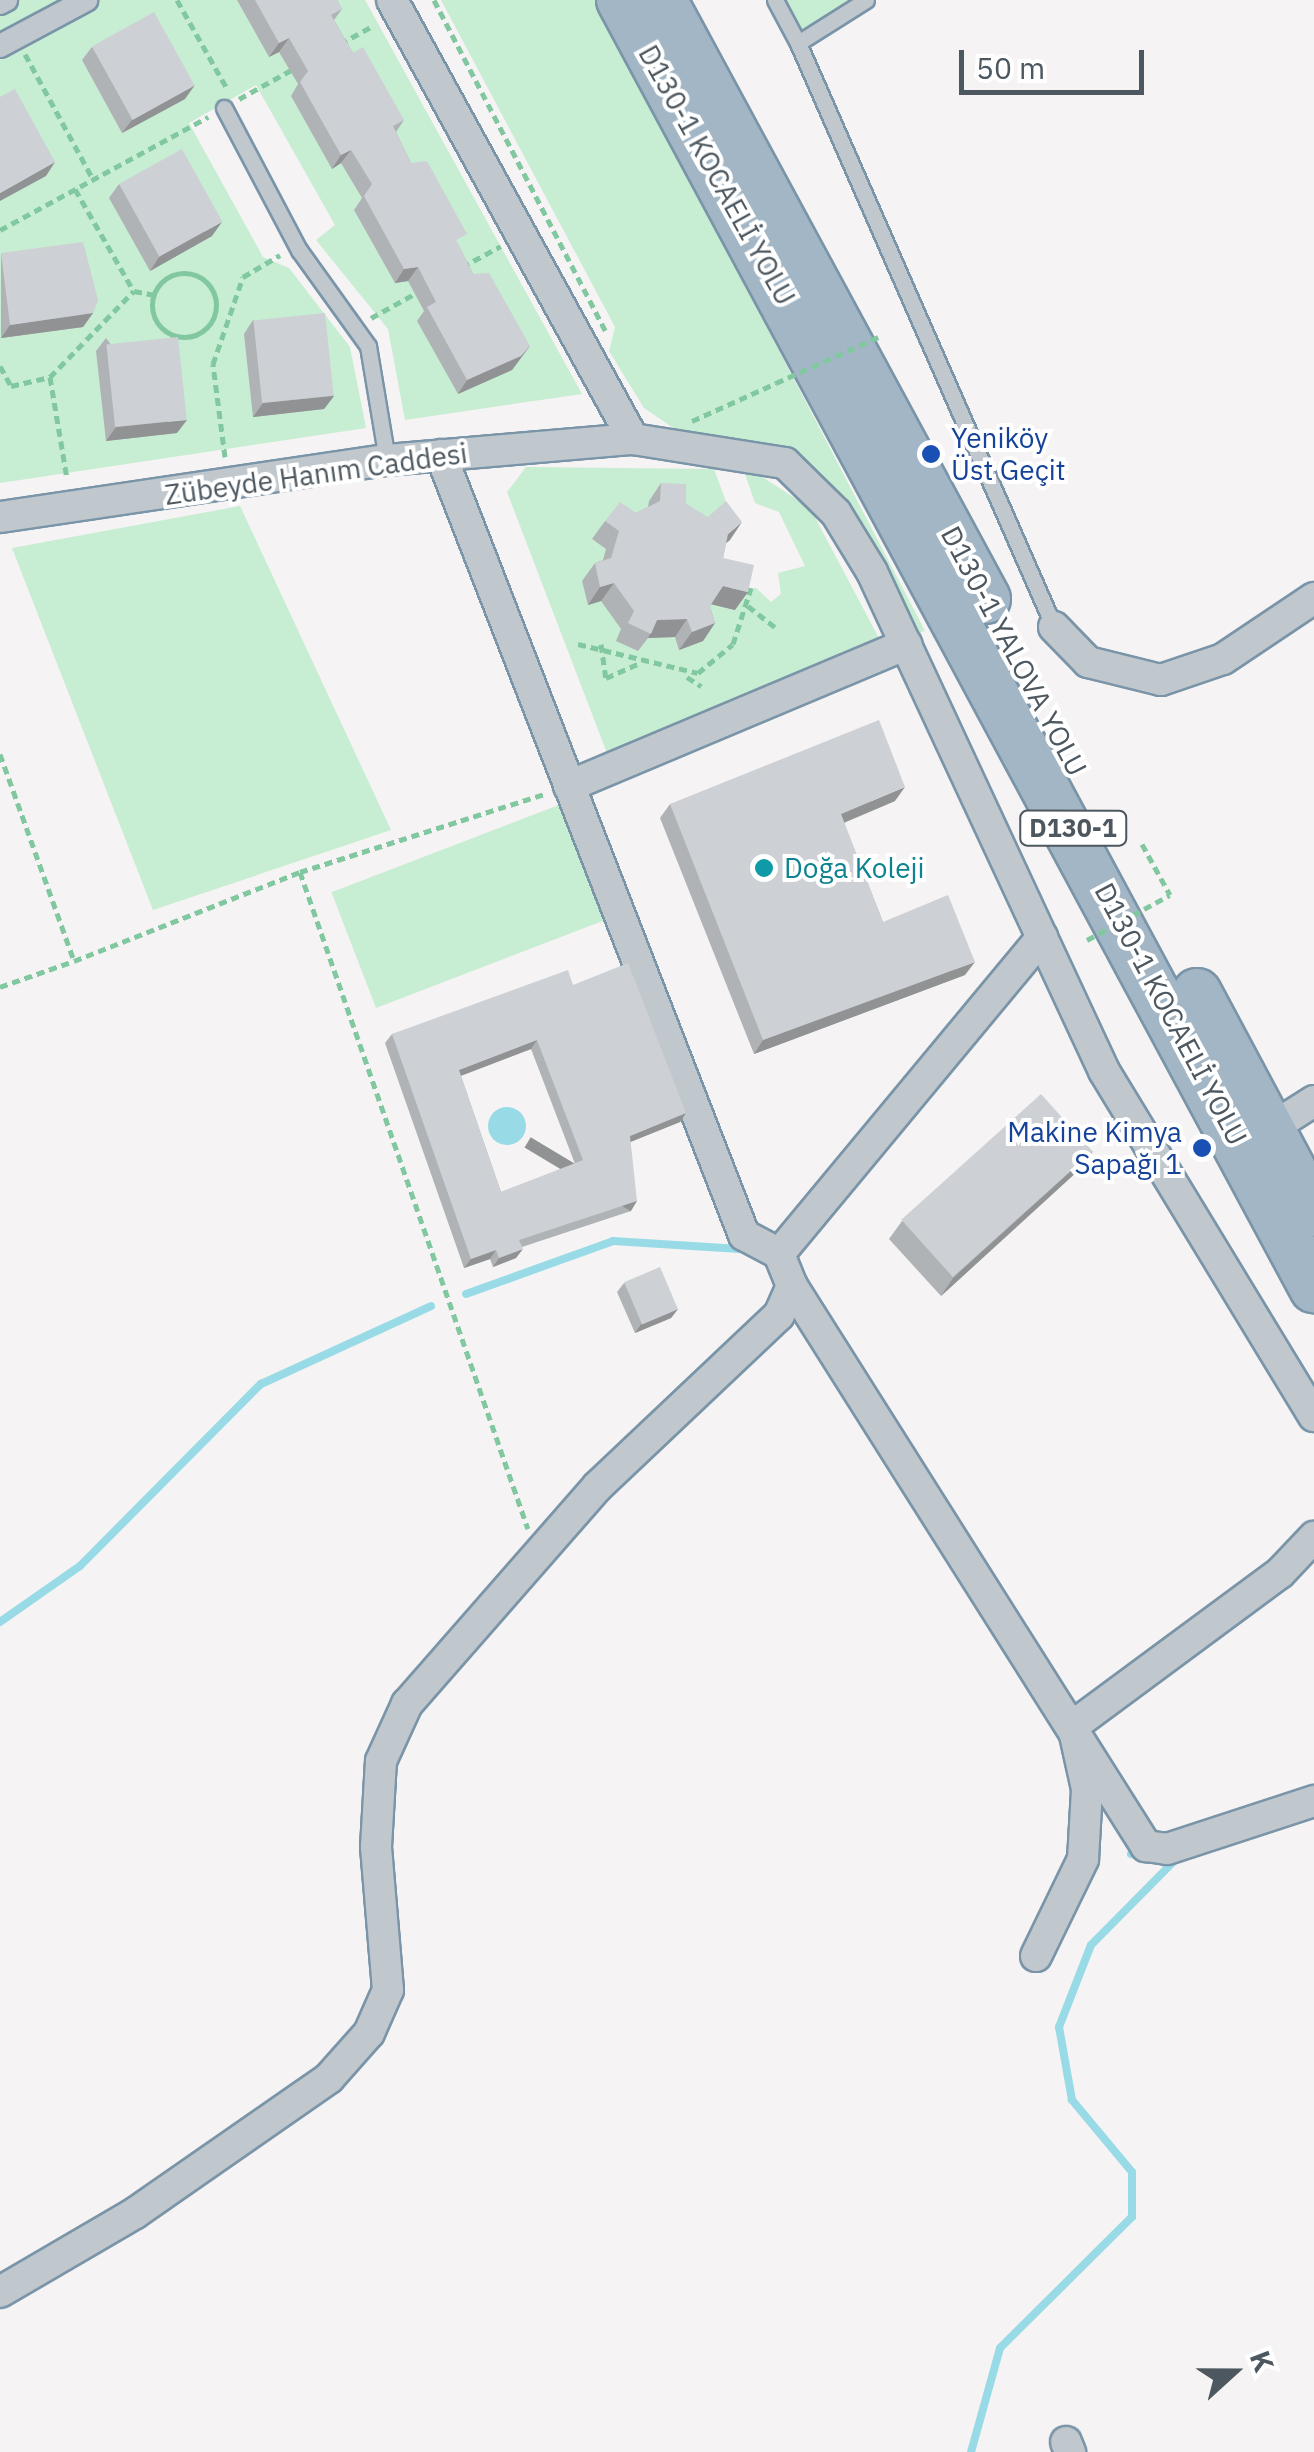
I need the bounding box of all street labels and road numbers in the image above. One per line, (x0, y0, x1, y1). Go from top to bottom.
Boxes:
street label: D130-1 KOCAELİ YOLU (632, 39, 802, 311)
street label: Zübeyde Hanım Caddesi (163, 436, 469, 512)
street label: D130-1 YALOVA YOLU (934, 521, 1094, 781)
road number: D130-1 (1018, 808, 1128, 848)
street label: D130-1 KOCAELİ YOLU (1088, 877, 1254, 1151)

